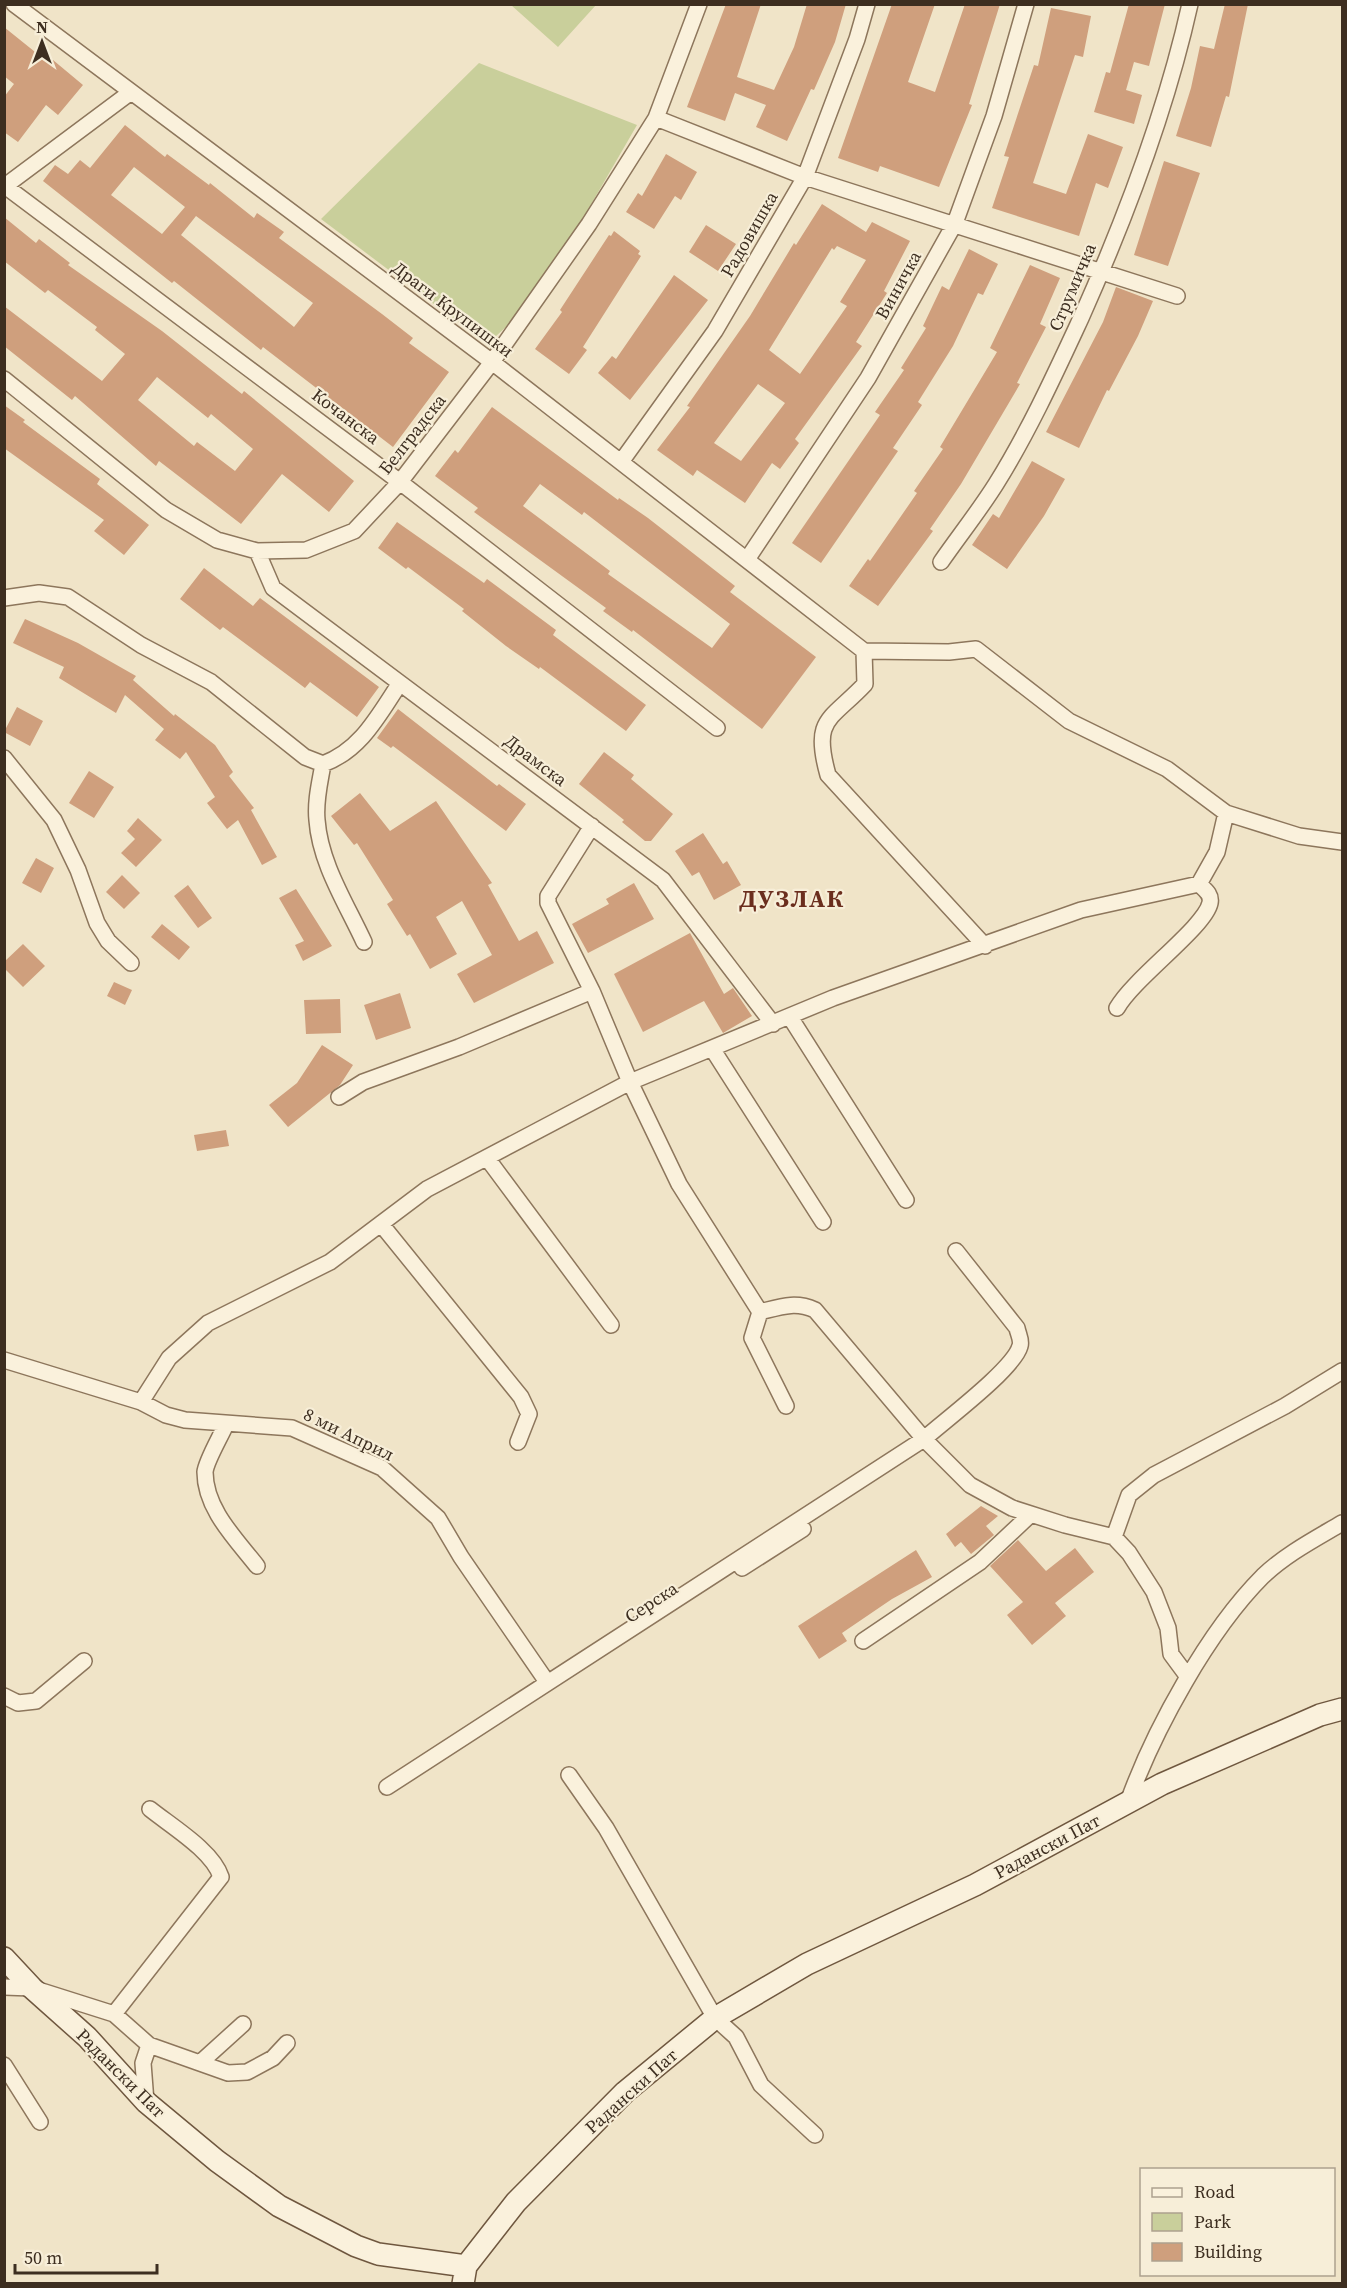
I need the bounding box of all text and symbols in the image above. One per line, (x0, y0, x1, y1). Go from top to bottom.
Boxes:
north arrow (12, 12, 72, 72)
text: N (36, 16, 48, 38)
street label: Радовишка (714, 186, 784, 281)
street label: Струмичка (1042, 238, 1102, 335)
street label: Виничка (869, 246, 927, 324)
street label: Драги Крупишки (387, 255, 519, 363)
street label: Кочанска (307, 382, 386, 450)
street label: Белградска (373, 388, 452, 479)
street label: Драмска (499, 728, 573, 792)
district label: ДУЗЛАК (739, 882, 845, 915)
street label: 8 ми Април (300, 1401, 398, 1467)
street label: Серска (620, 1575, 683, 1628)
street label: Радански Пат (990, 1807, 1105, 1884)
street label: Радански Пат (71, 2023, 171, 2123)
street label: Радански Пат (579, 2042, 683, 2139)
legend (1140, 2168, 1335, 2276)
text: Road (1194, 2179, 1235, 2204)
text: Park (1194, 2209, 1231, 2234)
scale bar (15, 2237, 158, 2275)
text: Building (1194, 2239, 1262, 2264)
text: 50 m (24, 2245, 62, 2270)

